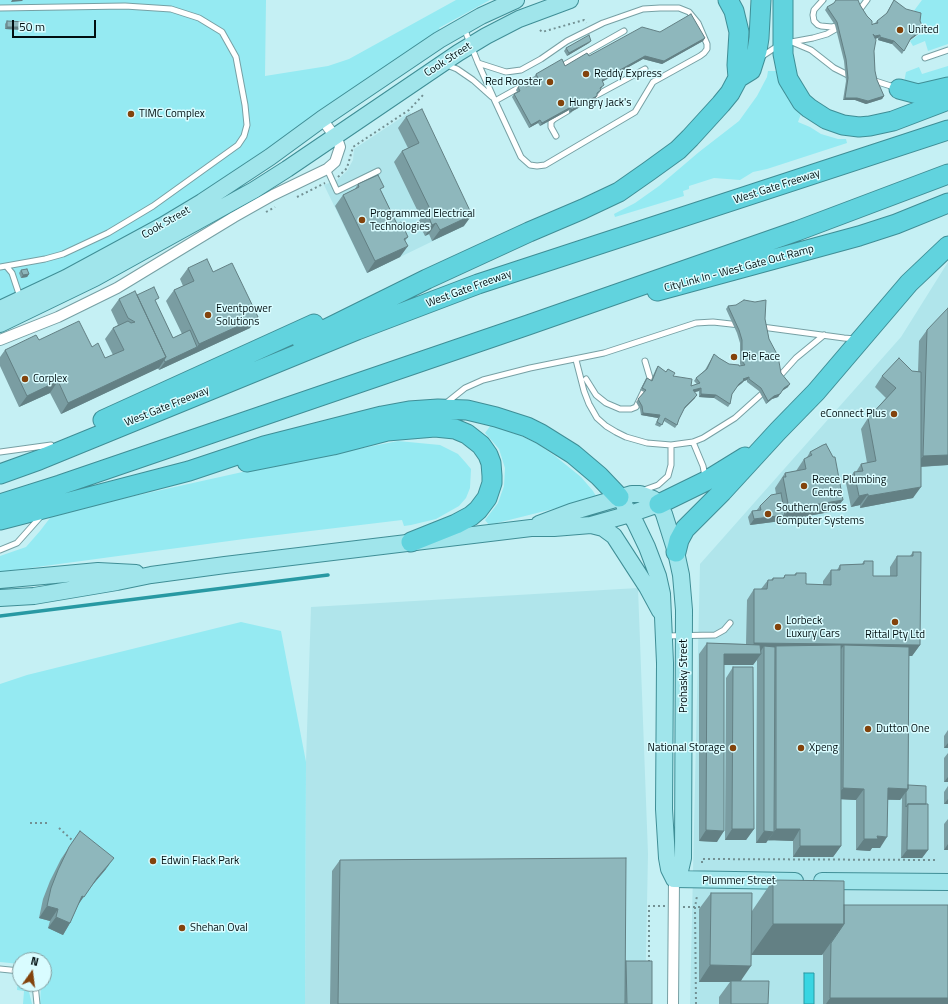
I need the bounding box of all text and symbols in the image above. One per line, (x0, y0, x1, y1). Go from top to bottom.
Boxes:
scale bar (14, 12, 98, 38)
text: 50 m (19, 17, 45, 36)
place label: United (908, 23, 939, 37)
marker: United (895, 25, 905, 35)
street label: Cook Street (422, 40, 474, 80)
place label: Reddy Express (594, 67, 662, 81)
marker: Reddy Express (581, 69, 591, 79)
place label: Red Rooster (485, 75, 542, 89)
marker: Red Rooster (545, 77, 555, 87)
place label: Hungry Jack's (569, 96, 631, 110)
marker: Hungry Jack's (556, 98, 566, 108)
place label: TIMC Complex (139, 107, 205, 121)
marker: TIMC Complex (126, 109, 136, 119)
street label: West Gate Freeway (732, 167, 822, 207)
street label: Cook Street (140, 204, 192, 242)
place label: Programmed Electrical Technologies (370, 207, 475, 233)
marker: Programmed Electrical Technologies (357, 215, 367, 225)
street label: CityLink In - West Gate Out Ramp (663, 243, 815, 295)
street label: West Gate Freeway (424, 267, 514, 311)
place label: Eventpower Solutions (216, 302, 272, 328)
marker: Eventpower Solutions (203, 310, 213, 320)
place label: Pie Face (742, 350, 780, 364)
marker: Pie Face (729, 352, 739, 362)
place label: Corplex (33, 372, 67, 386)
marker: Corplex (20, 374, 30, 384)
street label: West Gate Freeway (123, 384, 211, 430)
place label: eConnect Plus (820, 407, 886, 421)
marker: eConnect Plus (889, 409, 899, 419)
place label: Reece Plumbing Centre (812, 473, 886, 499)
marker: Reece Plumbing Centre (799, 481, 809, 491)
place label: Southern Cross Computer Systems (776, 501, 864, 527)
marker: Southern Cross Computer Systems (763, 509, 773, 519)
place label: Lorbeck Luxury Cars (786, 614, 840, 640)
marker: Rittal Pty Ltd (890, 617, 900, 627)
marker: Lorbeck Luxury Cars (773, 622, 783, 632)
place label: Rittal Pty Ltd (865, 628, 925, 642)
street label: Prohasky Street (677, 639, 691, 713)
place label: Dutton One (876, 722, 930, 736)
marker: Dutton One (863, 724, 873, 734)
place label: National Storage (648, 741, 725, 755)
place label: Xpeng (809, 741, 838, 755)
marker: National Storage (728, 743, 738, 753)
marker: Xpeng (796, 743, 806, 753)
place label: Edwin Flack Park (161, 854, 239, 868)
marker: Edwin Flack Park (148, 856, 158, 866)
street label: Plummer Street (702, 874, 776, 888)
place label: Shehan Oval (190, 921, 248, 935)
marker: Shehan Oval (177, 923, 187, 933)
north arrow (12, 952, 52, 992)
text: N (29, 953, 40, 970)

